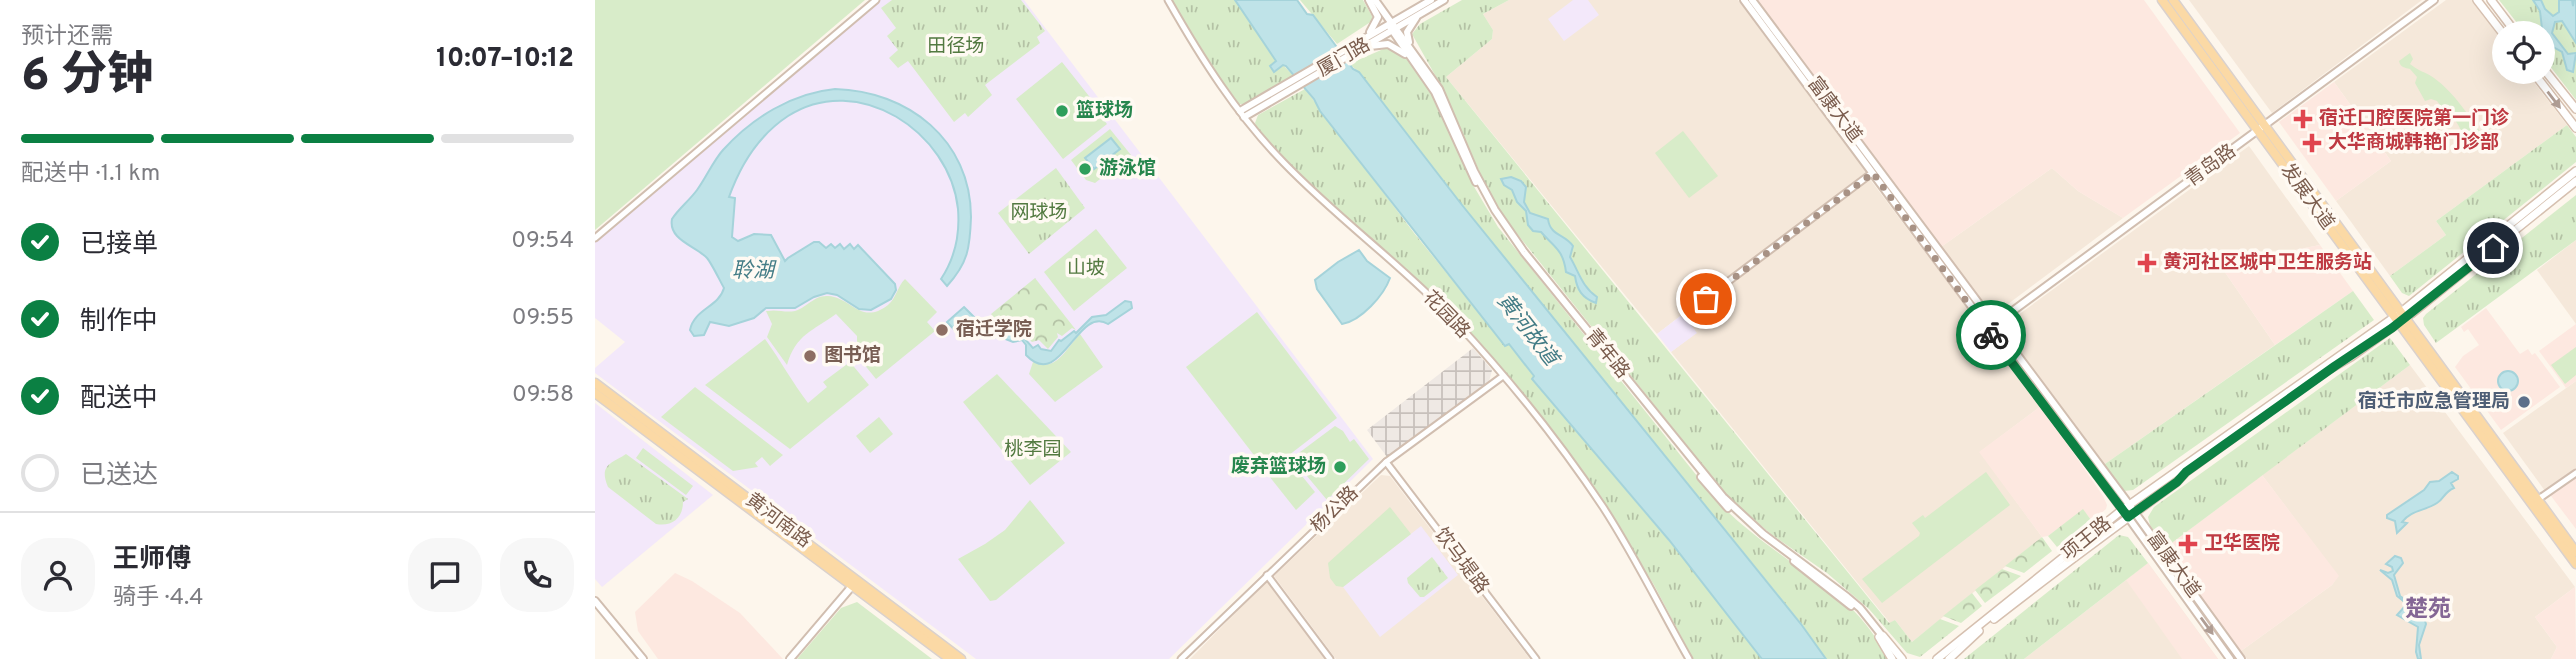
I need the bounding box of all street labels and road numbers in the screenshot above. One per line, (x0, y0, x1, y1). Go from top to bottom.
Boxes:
street label: 厦门路 (1313, 33, 1375, 83)
street label: 富康大道 (1802, 72, 1866, 148)
street label: 青岛路 (2181, 140, 2241, 192)
street label: 发展大道 (2275, 159, 2339, 235)
street label: 花园路 (1418, 286, 1474, 344)
street label: 青年路 (1580, 324, 1634, 384)
street label: 杨公路 (1306, 482, 1364, 538)
street label: 黄河南路 (740, 489, 816, 553)
street label: 项王路 (2057, 512, 2117, 566)
street label: 饮马堤路 (1429, 523, 1493, 599)
street label: 富康大道 (2141, 527, 2205, 603)

